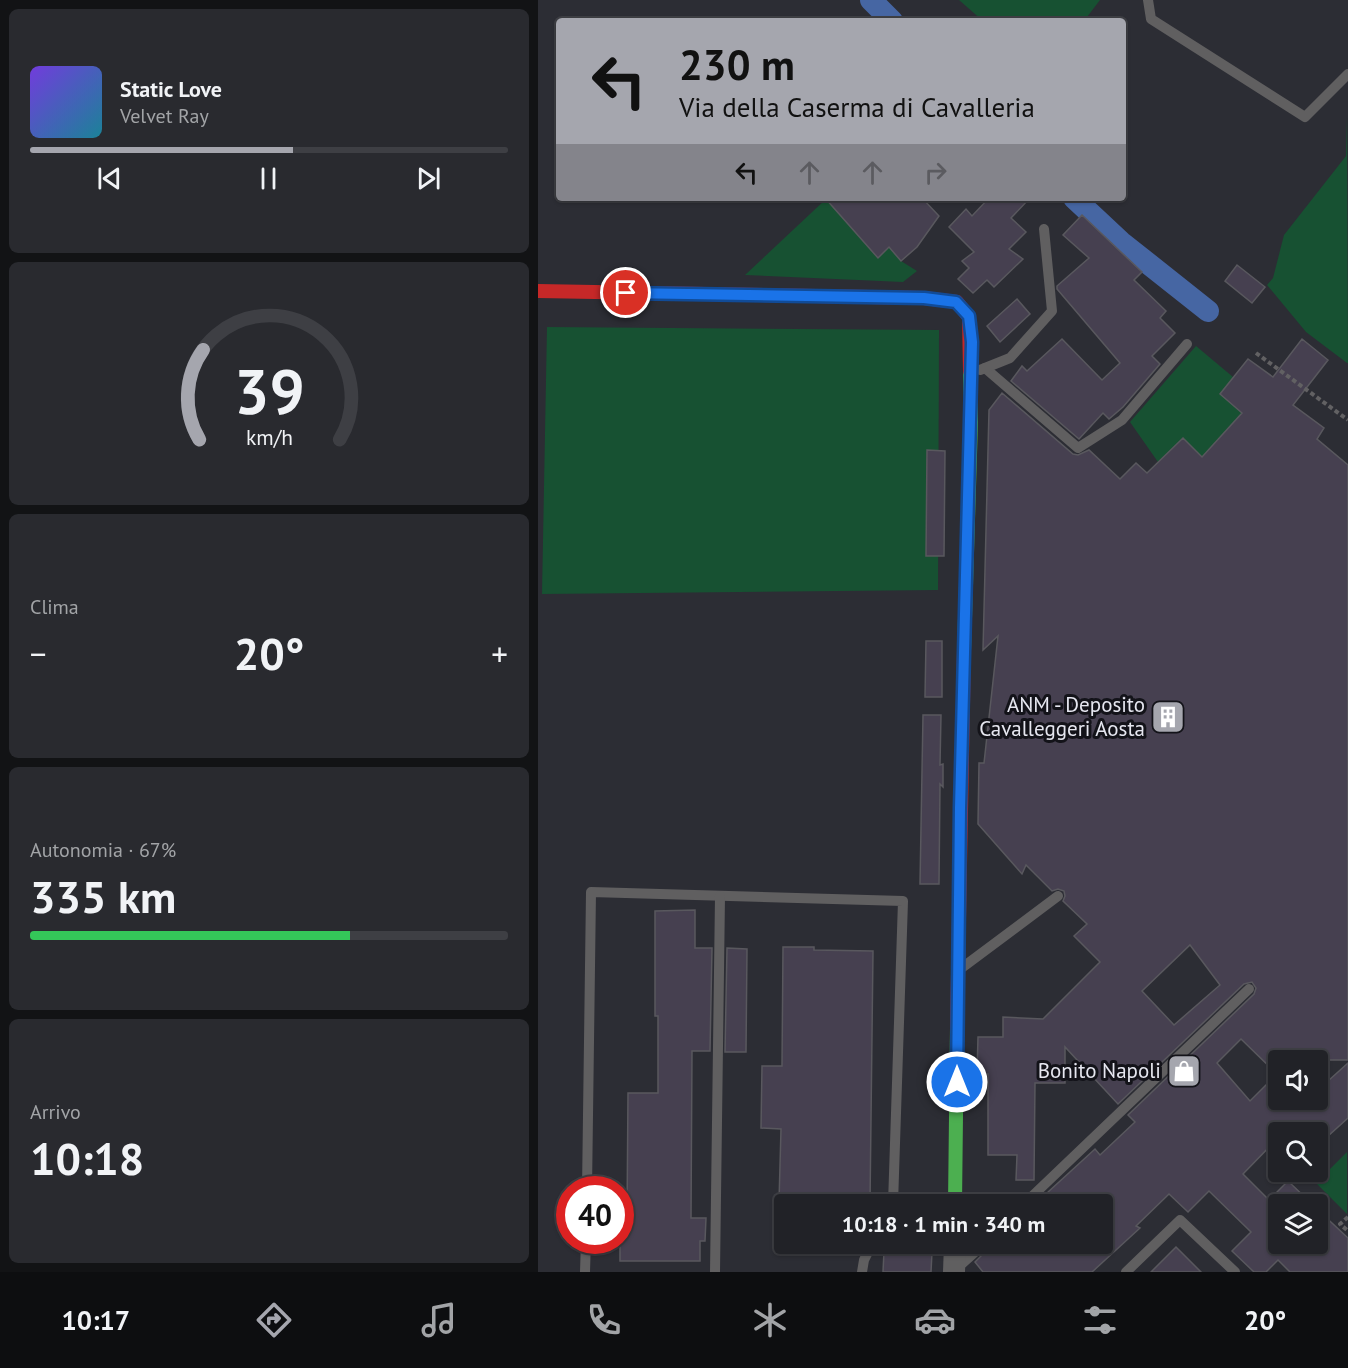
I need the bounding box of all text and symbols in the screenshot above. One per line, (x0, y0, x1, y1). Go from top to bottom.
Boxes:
text: 230 m (679, 37, 795, 92)
icon: left (580, 42, 658, 120)
text: Static Love (120, 75, 222, 103)
text: Via della Caserma di Cavalleria (679, 90, 1035, 124)
text: Velvet Ray (120, 103, 209, 129)
icon: left (730, 156, 763, 189)
icon: ahead (793, 156, 826, 189)
icon: ahead (856, 156, 889, 189)
icon: right (919, 156, 952, 189)
icon: previous (93, 162, 126, 195)
icon: pause (252, 162, 285, 195)
icon: next (412, 162, 445, 195)
pin (600, 267, 651, 318)
icon: arrive (609, 276, 642, 309)
text: 39 (234, 351, 304, 432)
text: km/h (245, 424, 292, 452)
text: Clima (30, 594, 79, 620)
text: 20° (234, 624, 304, 682)
text: − (30, 632, 47, 675)
text: + (491, 632, 508, 675)
place label: ANM - Deposito Cavalleggeri Aosta (979, 691, 1145, 742)
building icon: ANM - Deposito Cavalleggeri Aosta (1150, 699, 1186, 735)
text: Autonomia · 67% (30, 837, 176, 863)
text: 335 km (30, 867, 176, 925)
position arrow (925, 1050, 989, 1114)
map controls (1268, 1050, 1328, 1254)
button: sound (1268, 1050, 1328, 1110)
shop icon: Bonito Napoli (1166, 1053, 1202, 1089)
place label: Bonito Napoli (1038, 1057, 1161, 1084)
text: Arrivo (30, 1099, 81, 1125)
button: search (1268, 1122, 1328, 1182)
text: 10:18 (30, 1129, 144, 1187)
speed limit sign: 40 (556, 1176, 634, 1254)
button: layers (1268, 1194, 1328, 1254)
text: 10:18 · 1 min · 340 m (842, 1210, 1045, 1238)
icon: directions (253, 1299, 295, 1341)
icon: music (418, 1299, 460, 1341)
icon: phone (583, 1299, 625, 1341)
icon: climate (749, 1299, 791, 1341)
icon: car (914, 1299, 956, 1341)
icon: filters (1079, 1299, 1121, 1341)
text: 10:17 (62, 1303, 130, 1337)
text: 20° (1244, 1303, 1286, 1337)

